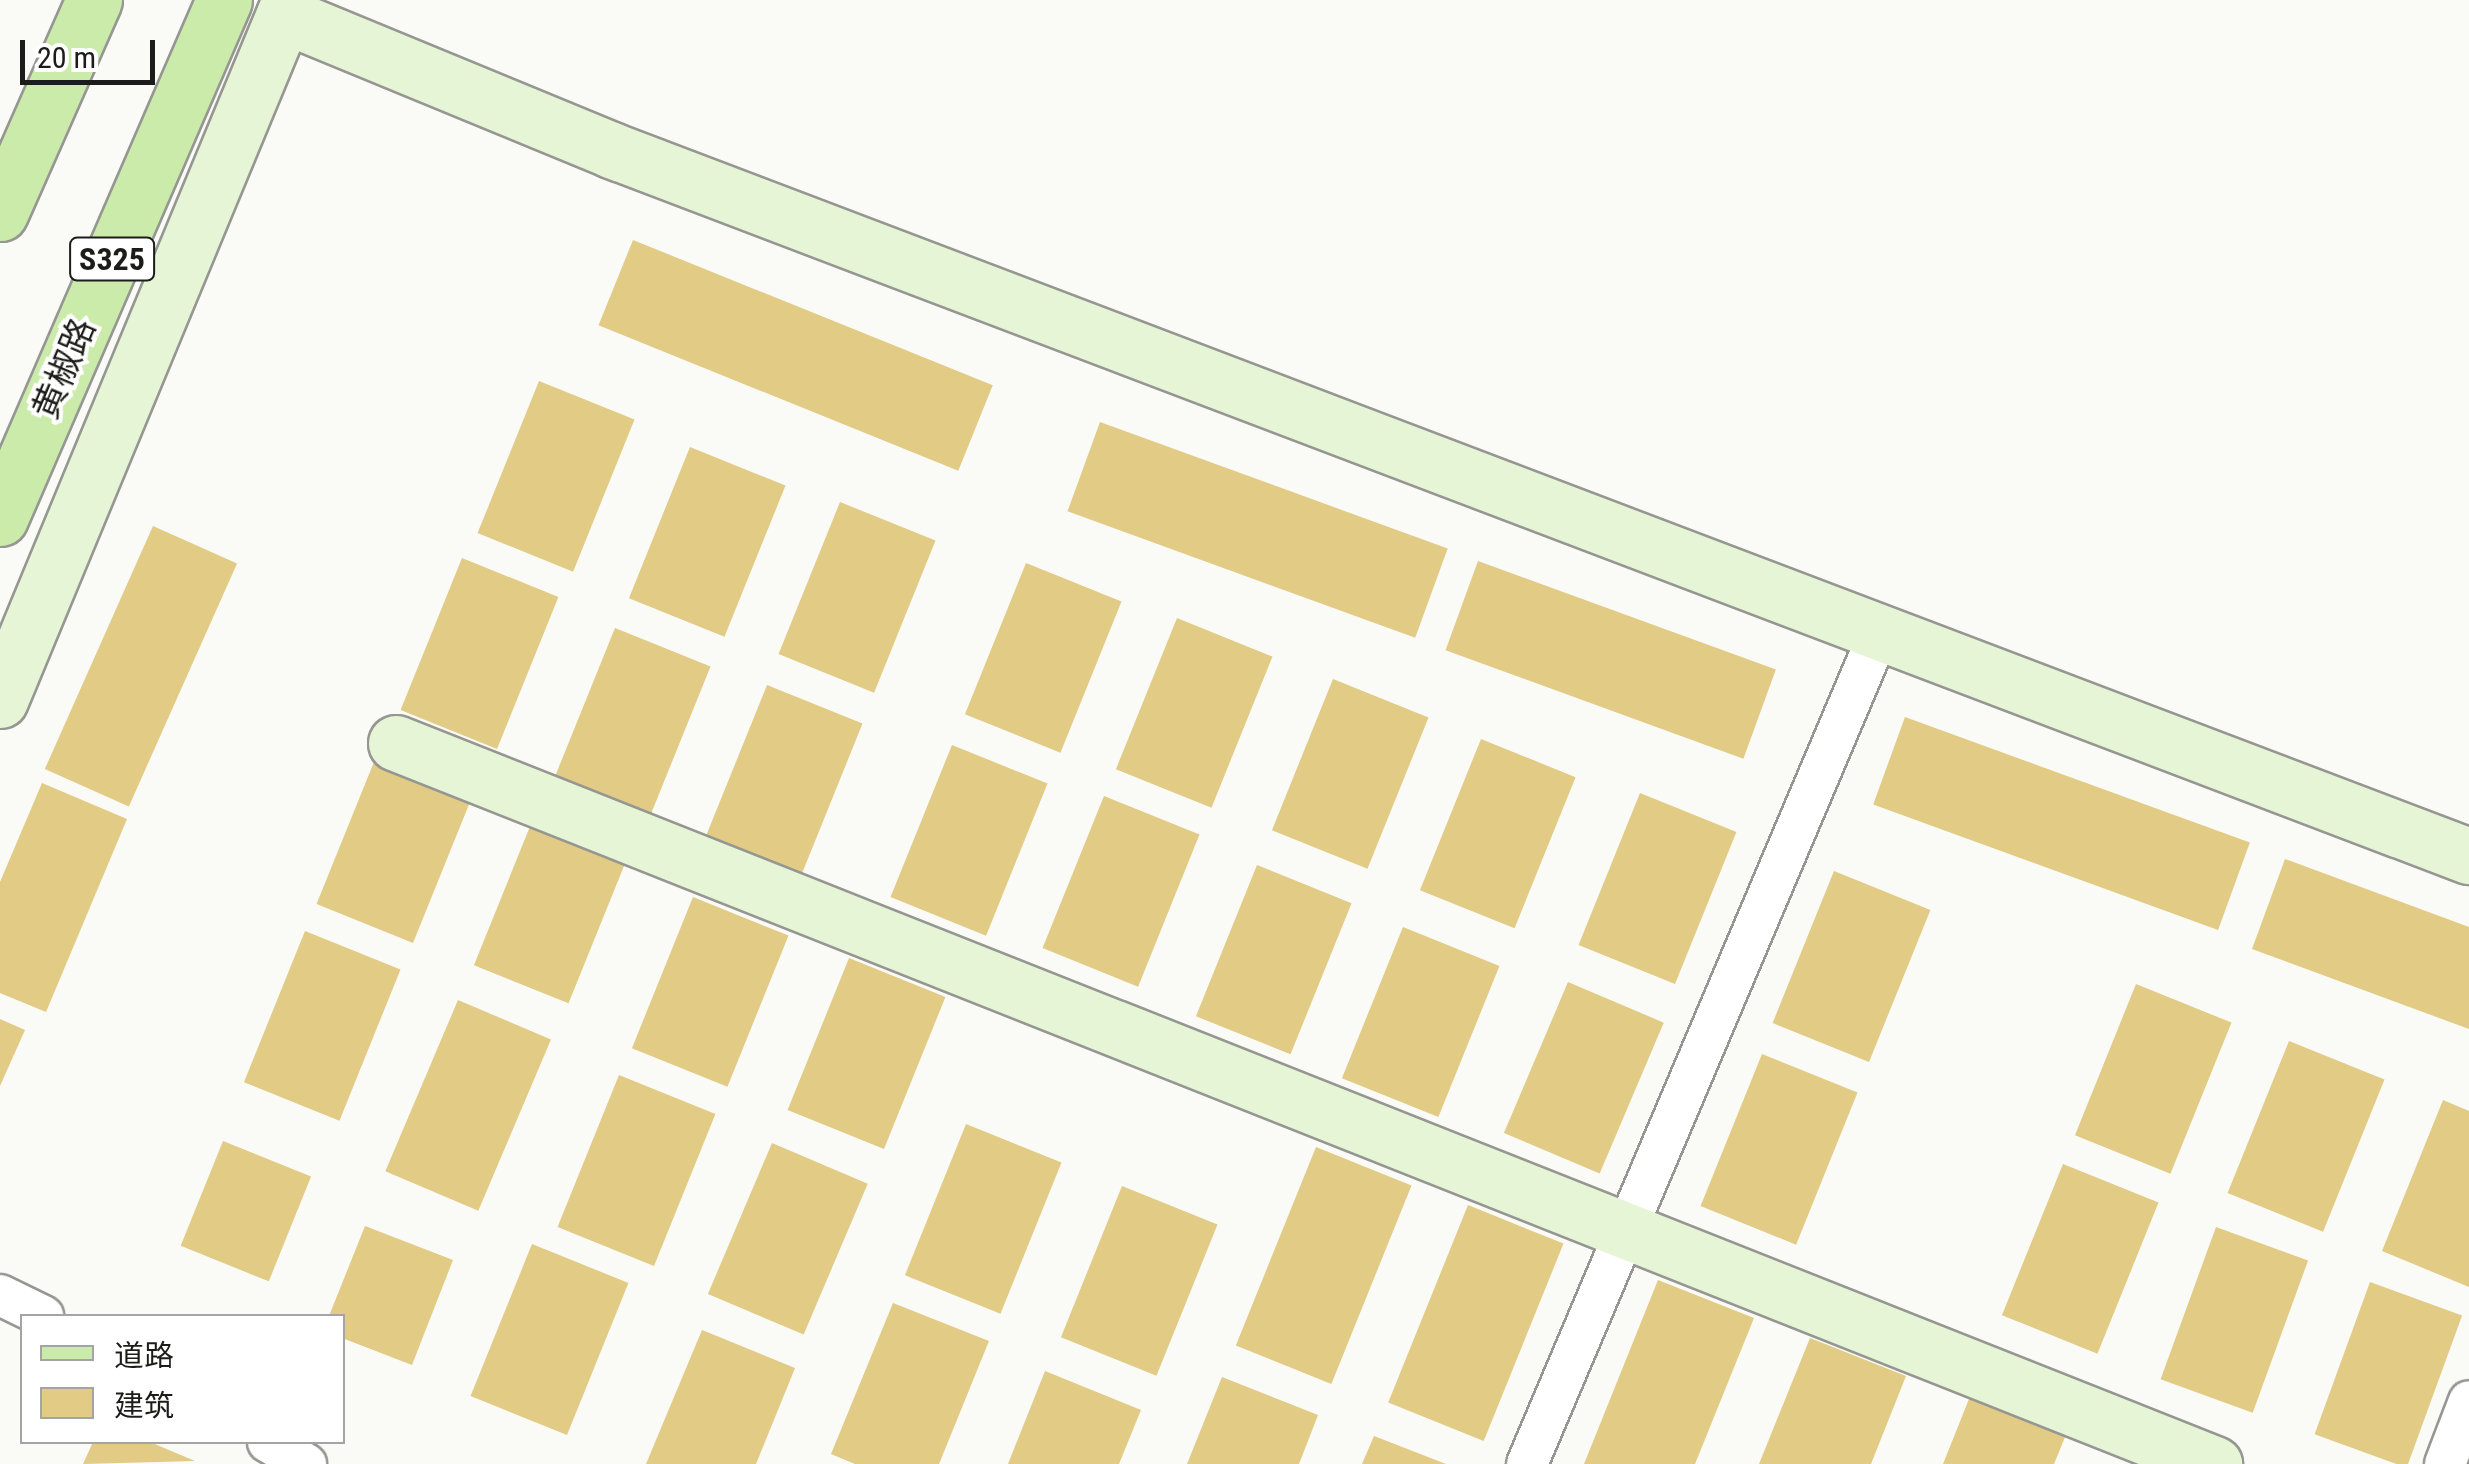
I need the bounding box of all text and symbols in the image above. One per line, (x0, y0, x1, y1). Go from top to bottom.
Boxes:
scale bar (25, 20, 160, 82)
text: 20 m (37, 40, 96, 75)
road number: S325 (67, 232, 157, 286)
street label: 黄椒路 (25, 312, 105, 426)
legend (20, 1314, 345, 1444)
text: 道路 (114, 1338, 174, 1373)
text: 建筑 (114, 1388, 174, 1423)

